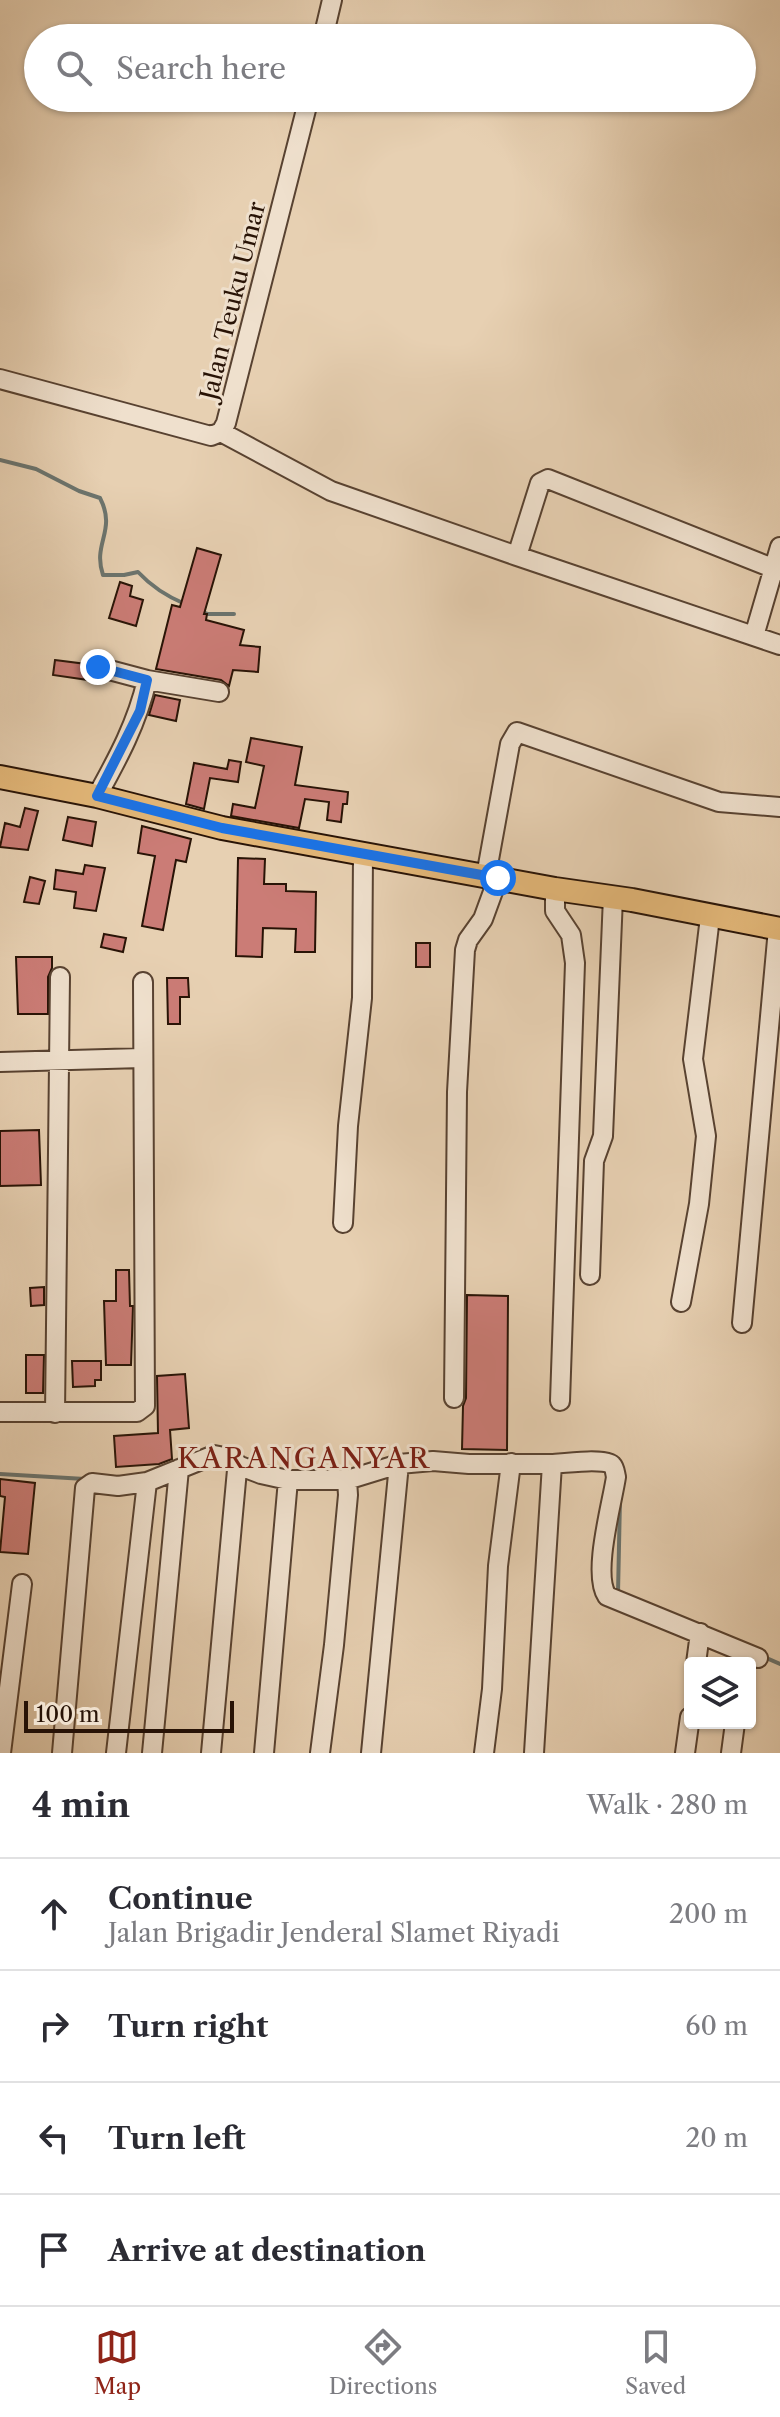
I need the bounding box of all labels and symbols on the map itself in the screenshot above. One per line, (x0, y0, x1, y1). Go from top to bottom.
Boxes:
street label: Jalan Teuku Umar (193, 199, 271, 407)
route end (80, 649, 116, 685)
route start (480, 860, 516, 896)
district label: KARANGANYAR (177, 1441, 431, 1475)
scale bar (24, 1697, 234, 1733)

